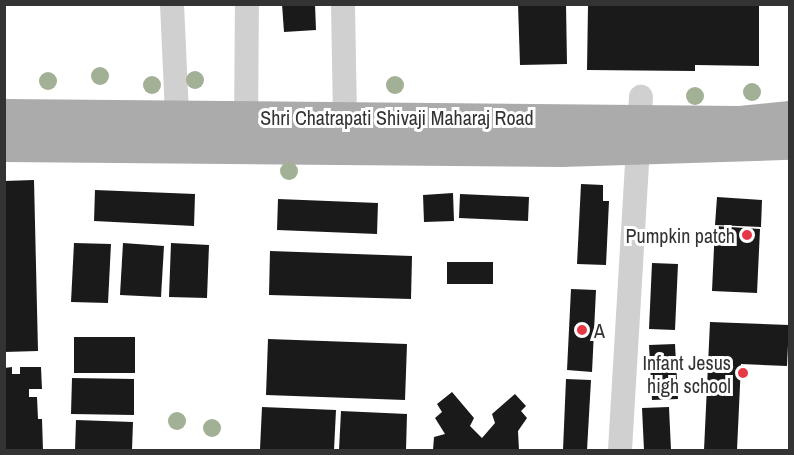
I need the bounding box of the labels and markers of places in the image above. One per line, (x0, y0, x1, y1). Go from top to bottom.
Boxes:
place label: Pumpkin patch (626, 223, 735, 247)
marker: Pumpkin patch (740, 228, 754, 242)
place label: A (594, 318, 605, 342)
marker: A (575, 323, 589, 337)
place label: Infant Jesus high school (643, 350, 731, 397)
marker: Infant Jesus high school (736, 366, 750, 380)

